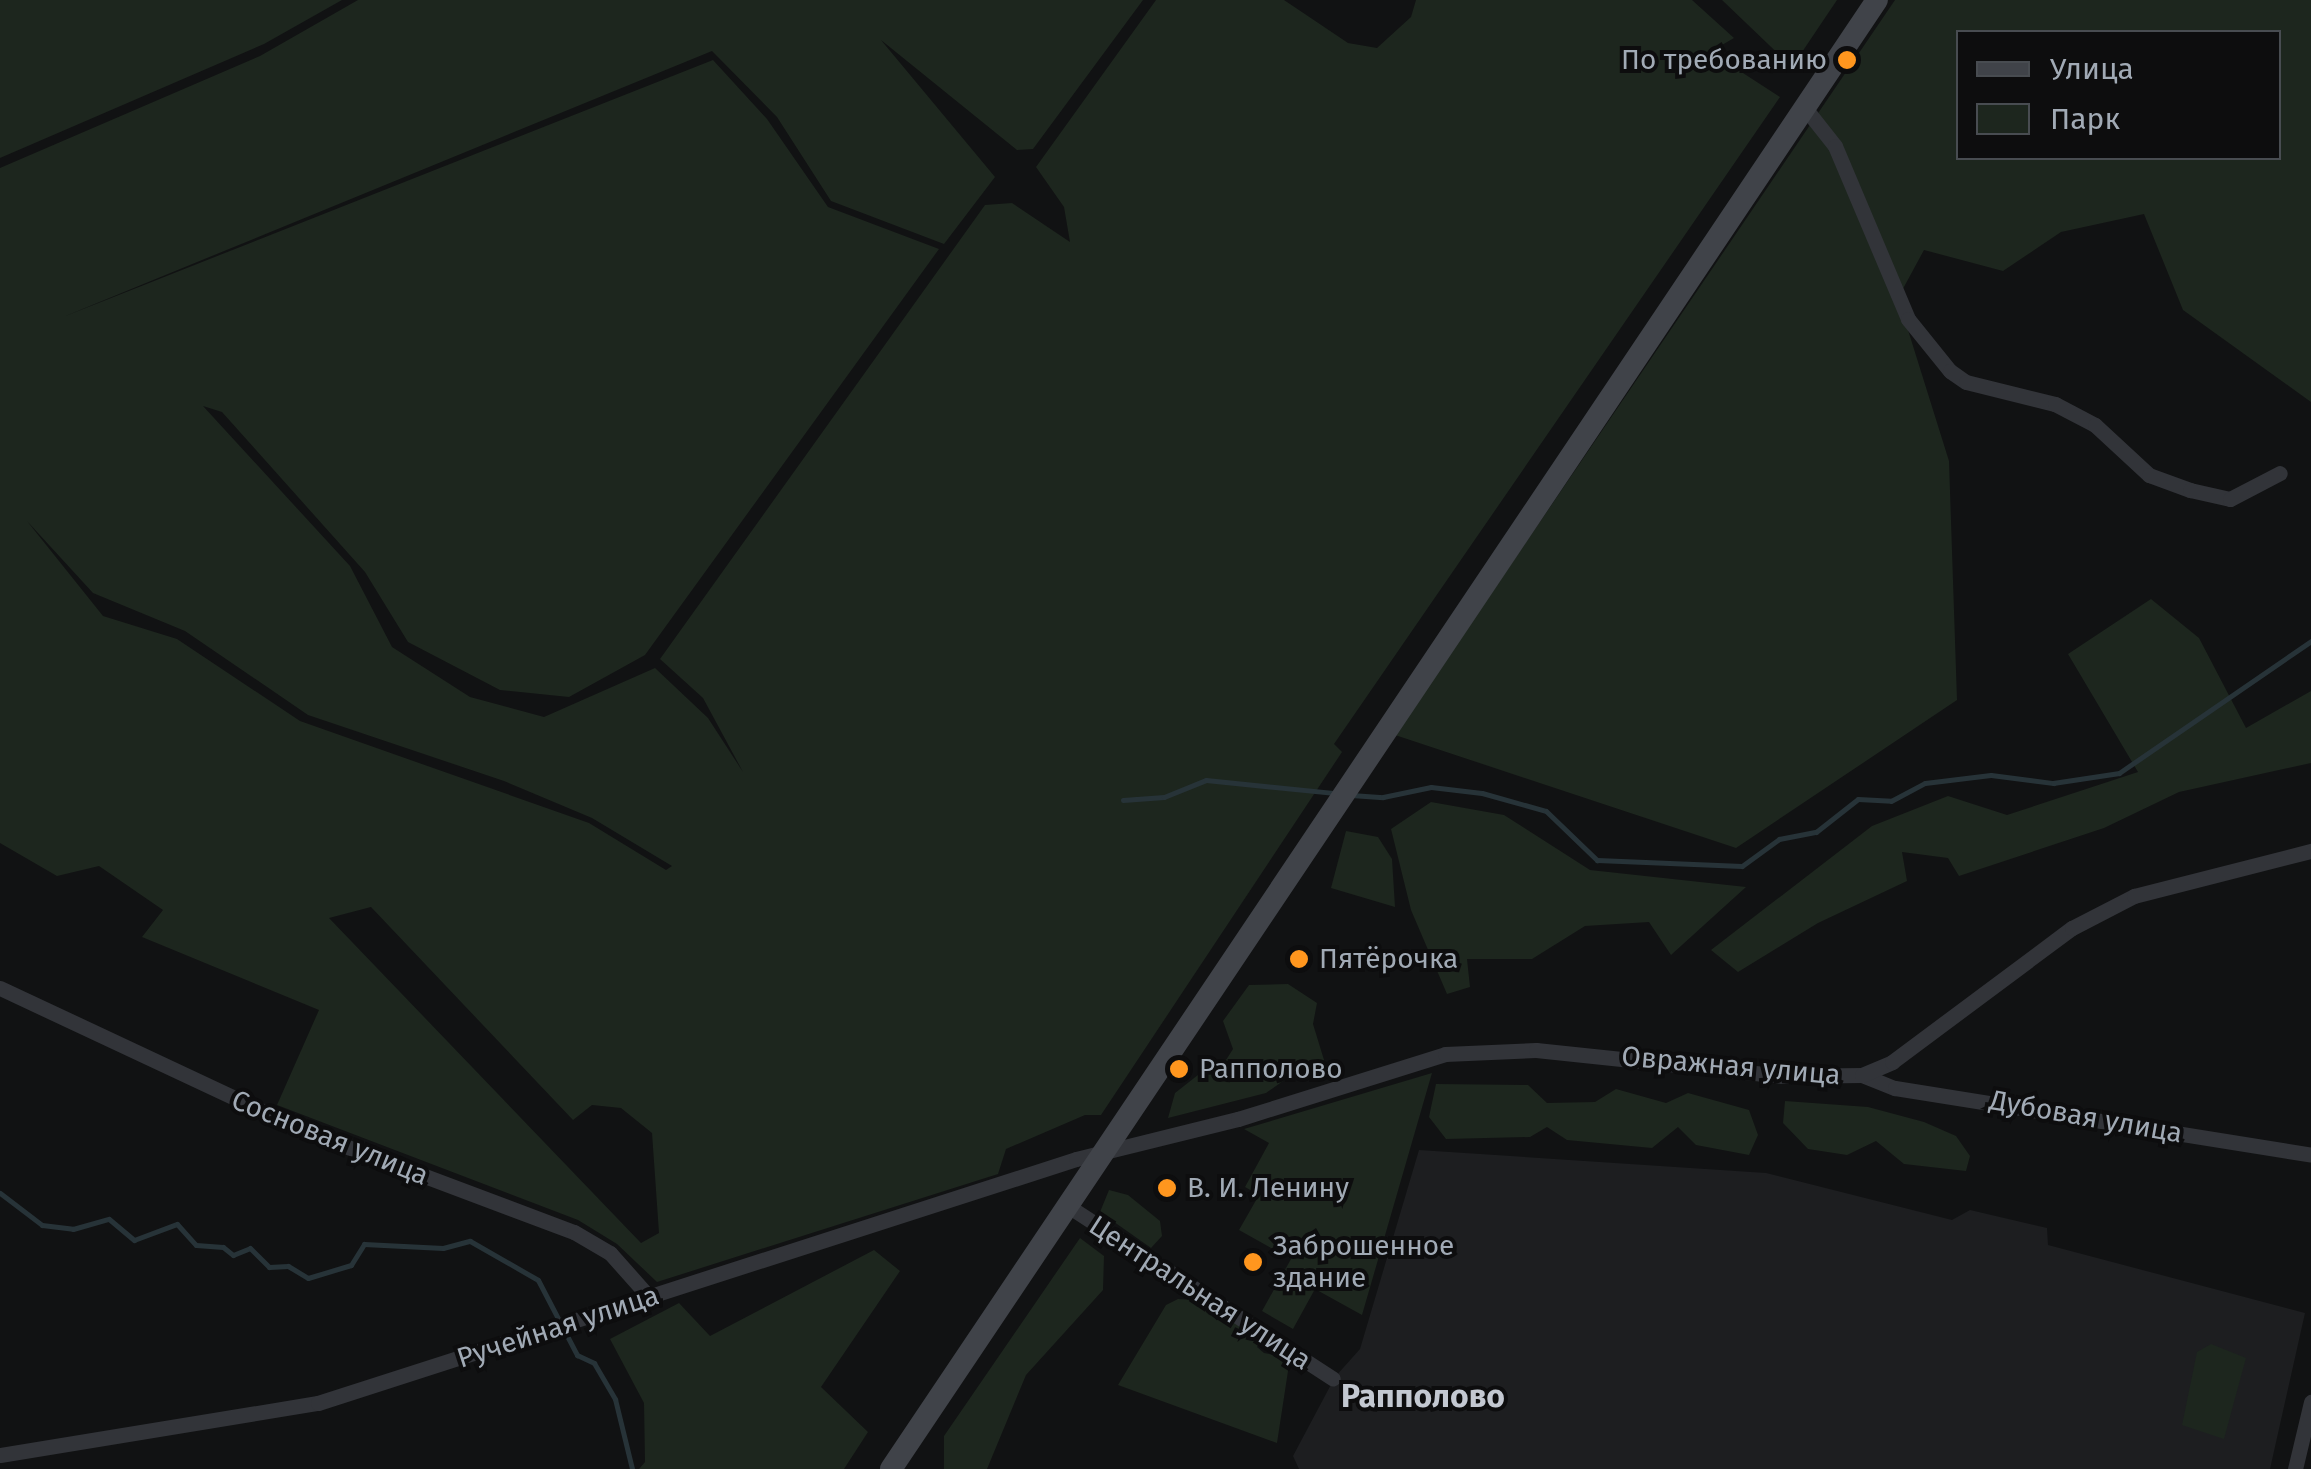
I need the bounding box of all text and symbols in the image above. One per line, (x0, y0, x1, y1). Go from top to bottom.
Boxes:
legend (1956, 30, 2281, 160)
place label: По требованию (1621, 43, 1827, 77)
marker: По требованию (1836, 49, 1858, 71)
text: Улица (2050, 51, 2134, 87)
text: Парк (2050, 101, 2120, 137)
place label: Пятёрочка (1319, 942, 1458, 976)
marker: Пятёрочка (1288, 948, 1310, 970)
street label: Овражная улица (1620, 1040, 1842, 1092)
place label: Рапполово (1199, 1052, 1343, 1086)
marker: Рапполово (1168, 1058, 1190, 1080)
street label: Сосновая улица (227, 1083, 433, 1193)
street label: Дубовая улица (1987, 1084, 2185, 1150)
place label: В. И. Ленину (1187, 1171, 1349, 1205)
marker: В. И. Ленину (1156, 1177, 1178, 1199)
street label: Центральная улица (1083, 1209, 1317, 1377)
place label: Заброшенное здание (1273, 1229, 1454, 1295)
marker: Заброшенное здание (1242, 1251, 1264, 1273)
street label: Ручейная улица (453, 1279, 663, 1375)
district label: Рапполово (1341, 1377, 1505, 1415)

